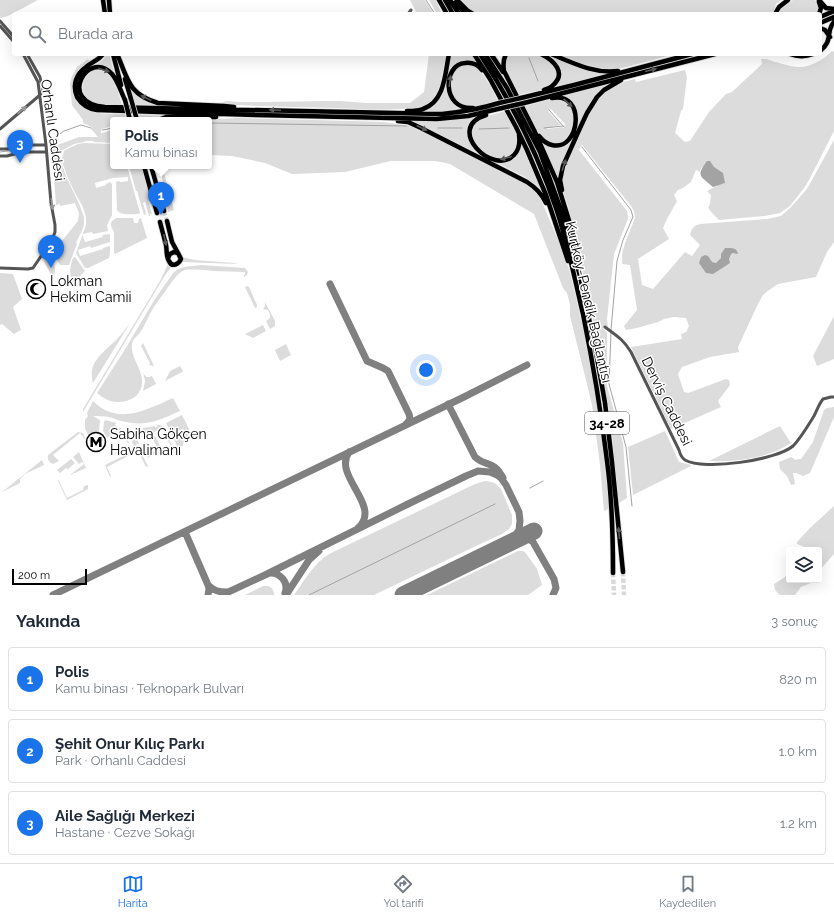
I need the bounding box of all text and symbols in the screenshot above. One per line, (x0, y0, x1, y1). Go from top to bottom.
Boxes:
search box (12, 12, 822, 56)
icon: search (26, 23, 48, 45)
text: Burada ara (58, 25, 133, 43)
one-way arrow (98, 67, 110, 73)
one-way arrow (645, 67, 657, 73)
one-way arrow (447, 75, 453, 87)
street label: Orhanlı Caddesi (38, 78, 68, 182)
one-way arrow (140, 95, 152, 102)
one-way arrow (564, 98, 573, 108)
one-way arrow (17, 106, 27, 115)
one-way arrow (269, 107, 281, 114)
popup (110, 117, 212, 169)
one-way arrow (416, 126, 428, 132)
text: Polis (124, 127, 159, 145)
pin: 3 (7, 130, 33, 163)
text: Kamu binası (124, 145, 198, 160)
one-way arrow (499, 156, 512, 162)
one-way arrow (561, 159, 567, 171)
pin: 1 (148, 182, 174, 215)
one-way arrow (49, 198, 55, 210)
street label: Kurtköy-Pendik Bağlantısı (563, 220, 615, 384)
one-way arrow (162, 234, 168, 246)
pin: 2 (38, 235, 64, 268)
place label: Lokman Hekim Camii (50, 273, 132, 305)
mosque icon: Lokman Hekim Camii (25, 278, 47, 300)
street label: Derviş Caddesi (639, 354, 695, 448)
your location (416, 360, 436, 380)
road number: 34-28 (585, 412, 629, 434)
place label: Sabiha Gökçen Havalimanı (110, 426, 207, 458)
metro station icon: Sabiha Gökçen Havalimanı (85, 431, 107, 453)
one-way arrow (616, 527, 622, 539)
map controls (786, 547, 822, 583)
button: layers (786, 547, 822, 583)
scale bar (12, 567, 87, 586)
text: 200 m (18, 569, 50, 582)
text: Yakında (16, 611, 80, 631)
text: 3 sonuç (771, 614, 818, 629)
text: Polis (55, 663, 89, 681)
text: 1 (27, 672, 33, 687)
text: 820 m (779, 672, 817, 687)
text: Kamu binası · Teknopark Bulvarı (55, 681, 244, 696)
text: Şehit Onur Kılıç Parkı (55, 735, 204, 753)
text: 2 (26, 744, 34, 759)
text: 1.0 km (779, 744, 817, 759)
text: Park · Orhanlı Caddesi (55, 753, 186, 768)
text: Aile Sağlığı Merkezi (55, 807, 195, 825)
text: 3 (26, 816, 34, 831)
text: 1.2 km (780, 816, 817, 831)
text: Hastane · Cezve Sokağı (55, 825, 195, 840)
tab: Harita (118, 873, 148, 910)
tab: Yol tarifi (383, 873, 424, 910)
tab: Kaydedilen (659, 873, 716, 910)

